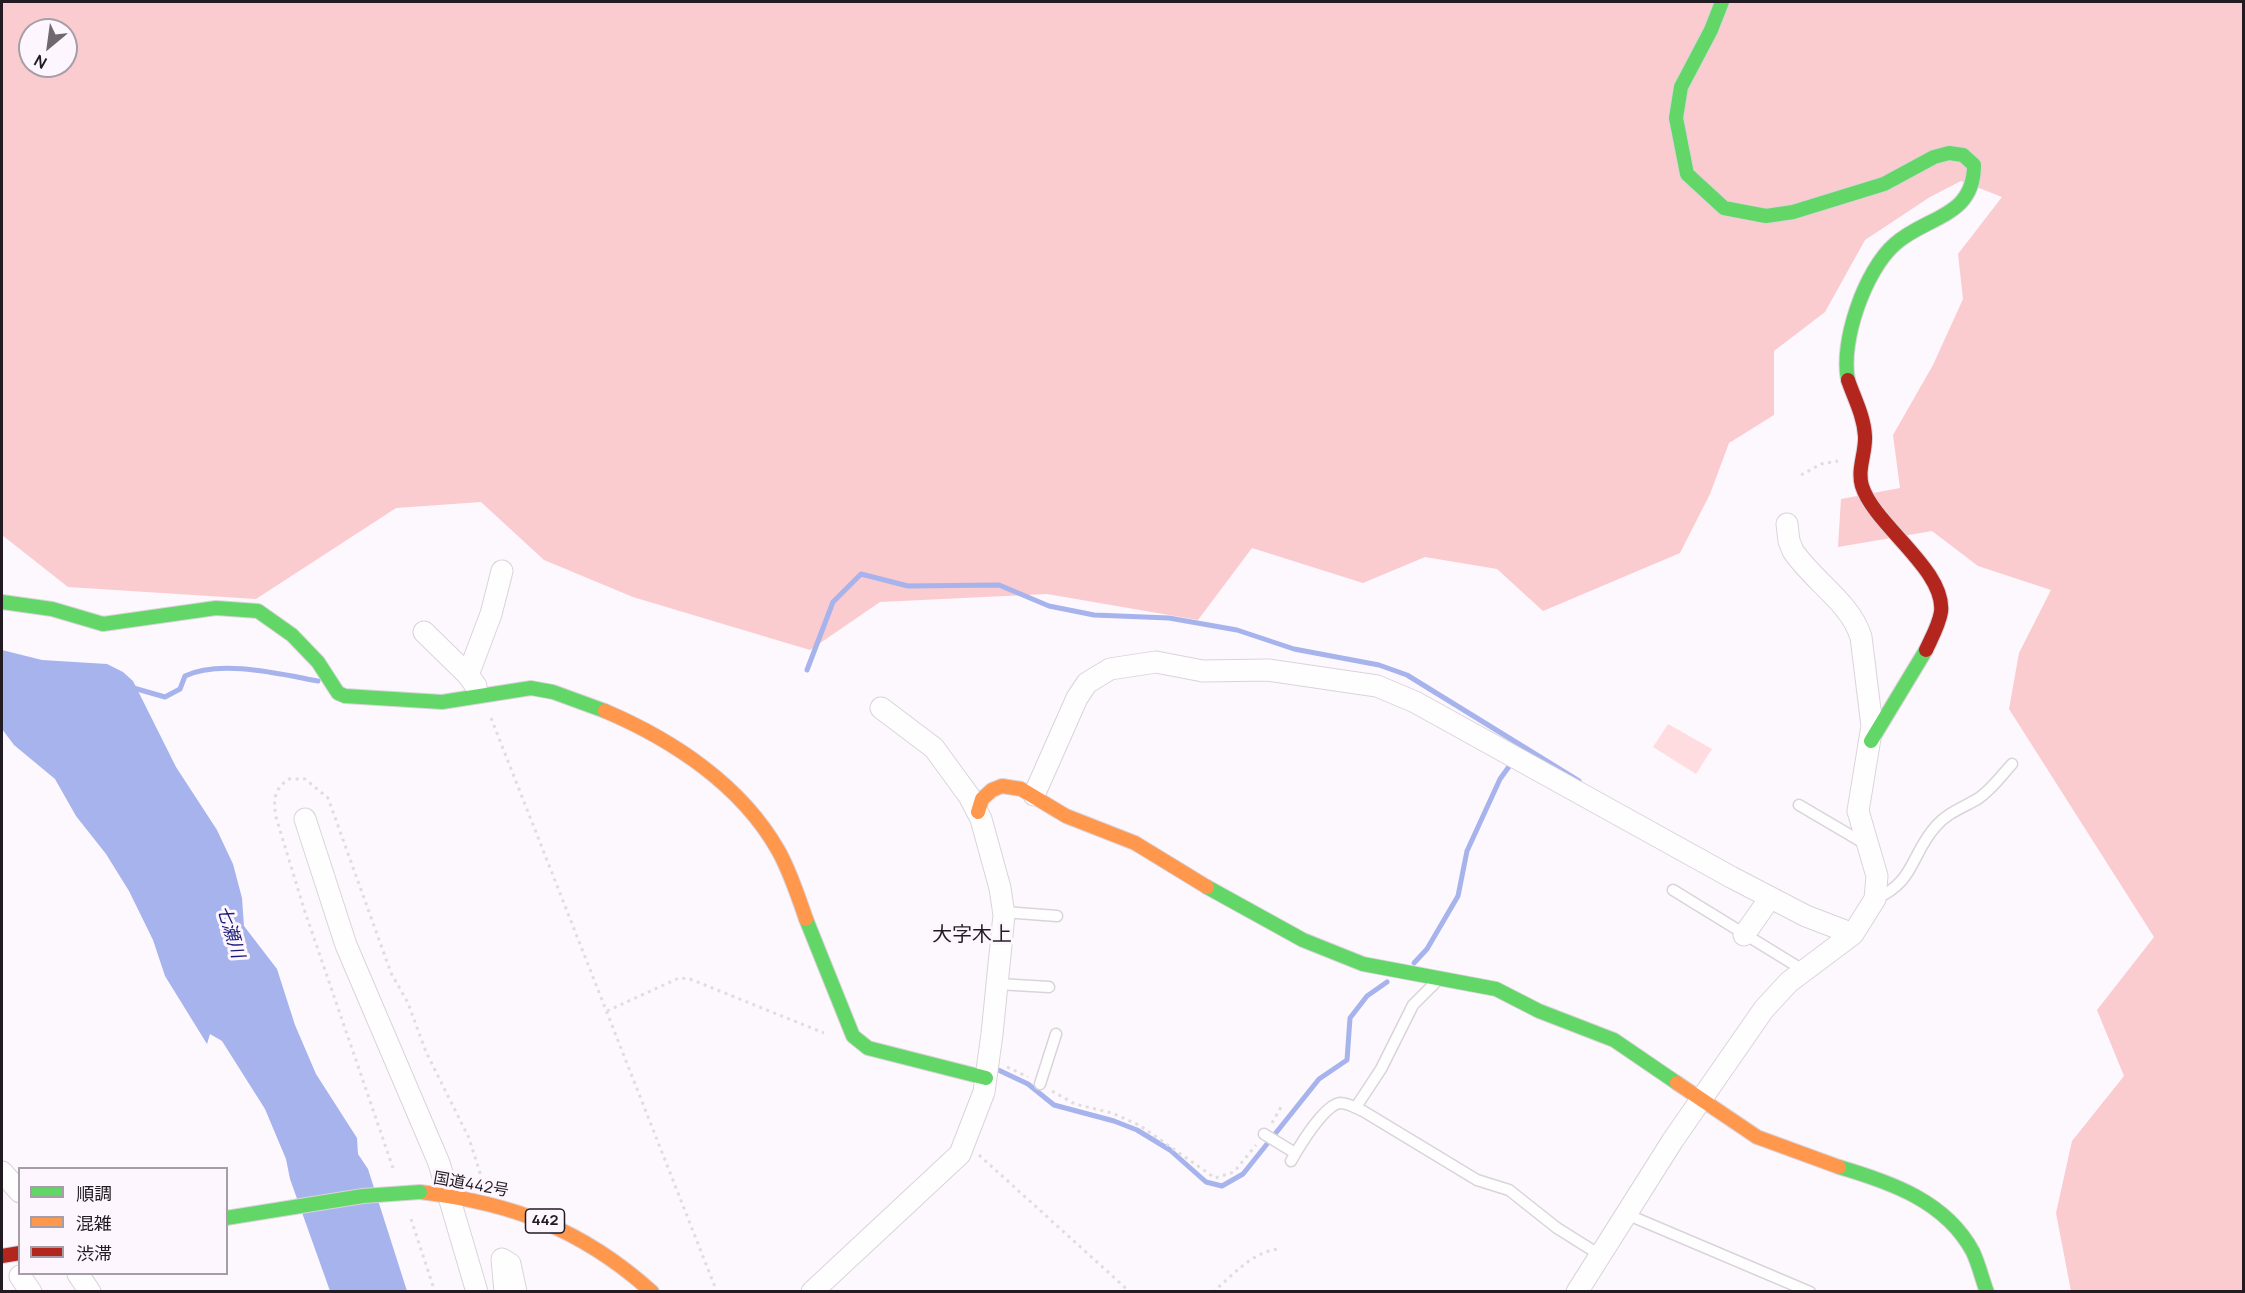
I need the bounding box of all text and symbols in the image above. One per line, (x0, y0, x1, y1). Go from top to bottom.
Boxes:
north arrow (18, 18, 78, 78)
text: N (30, 50, 51, 74)
water label: 七瀬川 (212, 903, 248, 961)
district label: 大字木上 (932, 923, 1012, 947)
legend (18, 1167, 228, 1275)
street label: 国道442号 (432, 1169, 510, 1201)
text: 順調 (76, 1181, 112, 1205)
road number: 442 (526, 1209, 564, 1233)
text: 混雑 (76, 1211, 112, 1235)
text: 渋滞 (76, 1241, 112, 1265)

